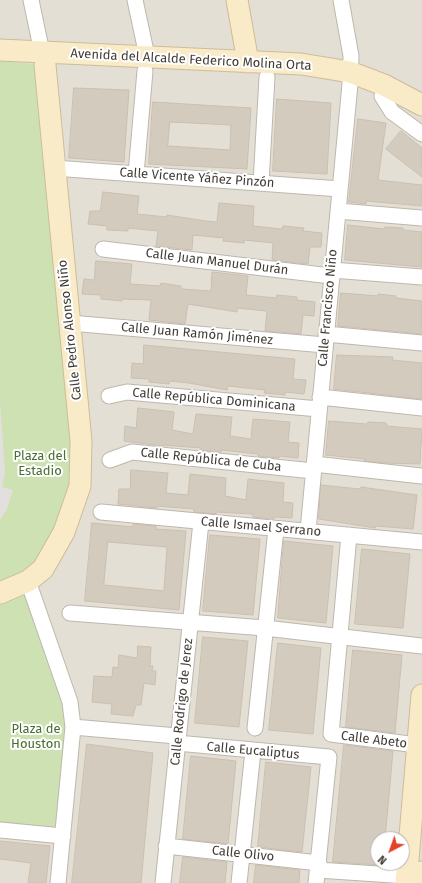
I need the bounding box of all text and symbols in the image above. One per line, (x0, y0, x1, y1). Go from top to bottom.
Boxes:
street label: Avenida del Alcalde Federico Molina Orta (70, 46, 312, 74)
street label: Calle Vicente Yáñez Pinzón (119, 165, 275, 191)
street label: Calle Juan Manuel Durán (145, 245, 289, 279)
street label: Calle Francisco Niño (315, 249, 341, 367)
street label: Calle Pedro Alonso Niño (55, 259, 85, 401)
street label: Calle Juan Ramón Jiménez (120, 320, 274, 348)
street label: Calle República Dominicana (132, 385, 296, 415)
street label: Calle República de Cuba (140, 445, 282, 475)
park label: Plaza del Estadio (14, 448, 66, 479)
street label: Calle Ismael Serrano (200, 514, 322, 540)
street label: Calle Rodrigo de Jerez (168, 637, 196, 767)
park label: Plaza de Houston (11, 721, 61, 752)
street label: Calle Abeto (340, 728, 408, 752)
street label: Calle Eucaliptus (206, 739, 300, 763)
north arrow (370, 831, 410, 871)
street label: Calle Olivo (211, 843, 275, 865)
text: N (375, 852, 389, 867)

